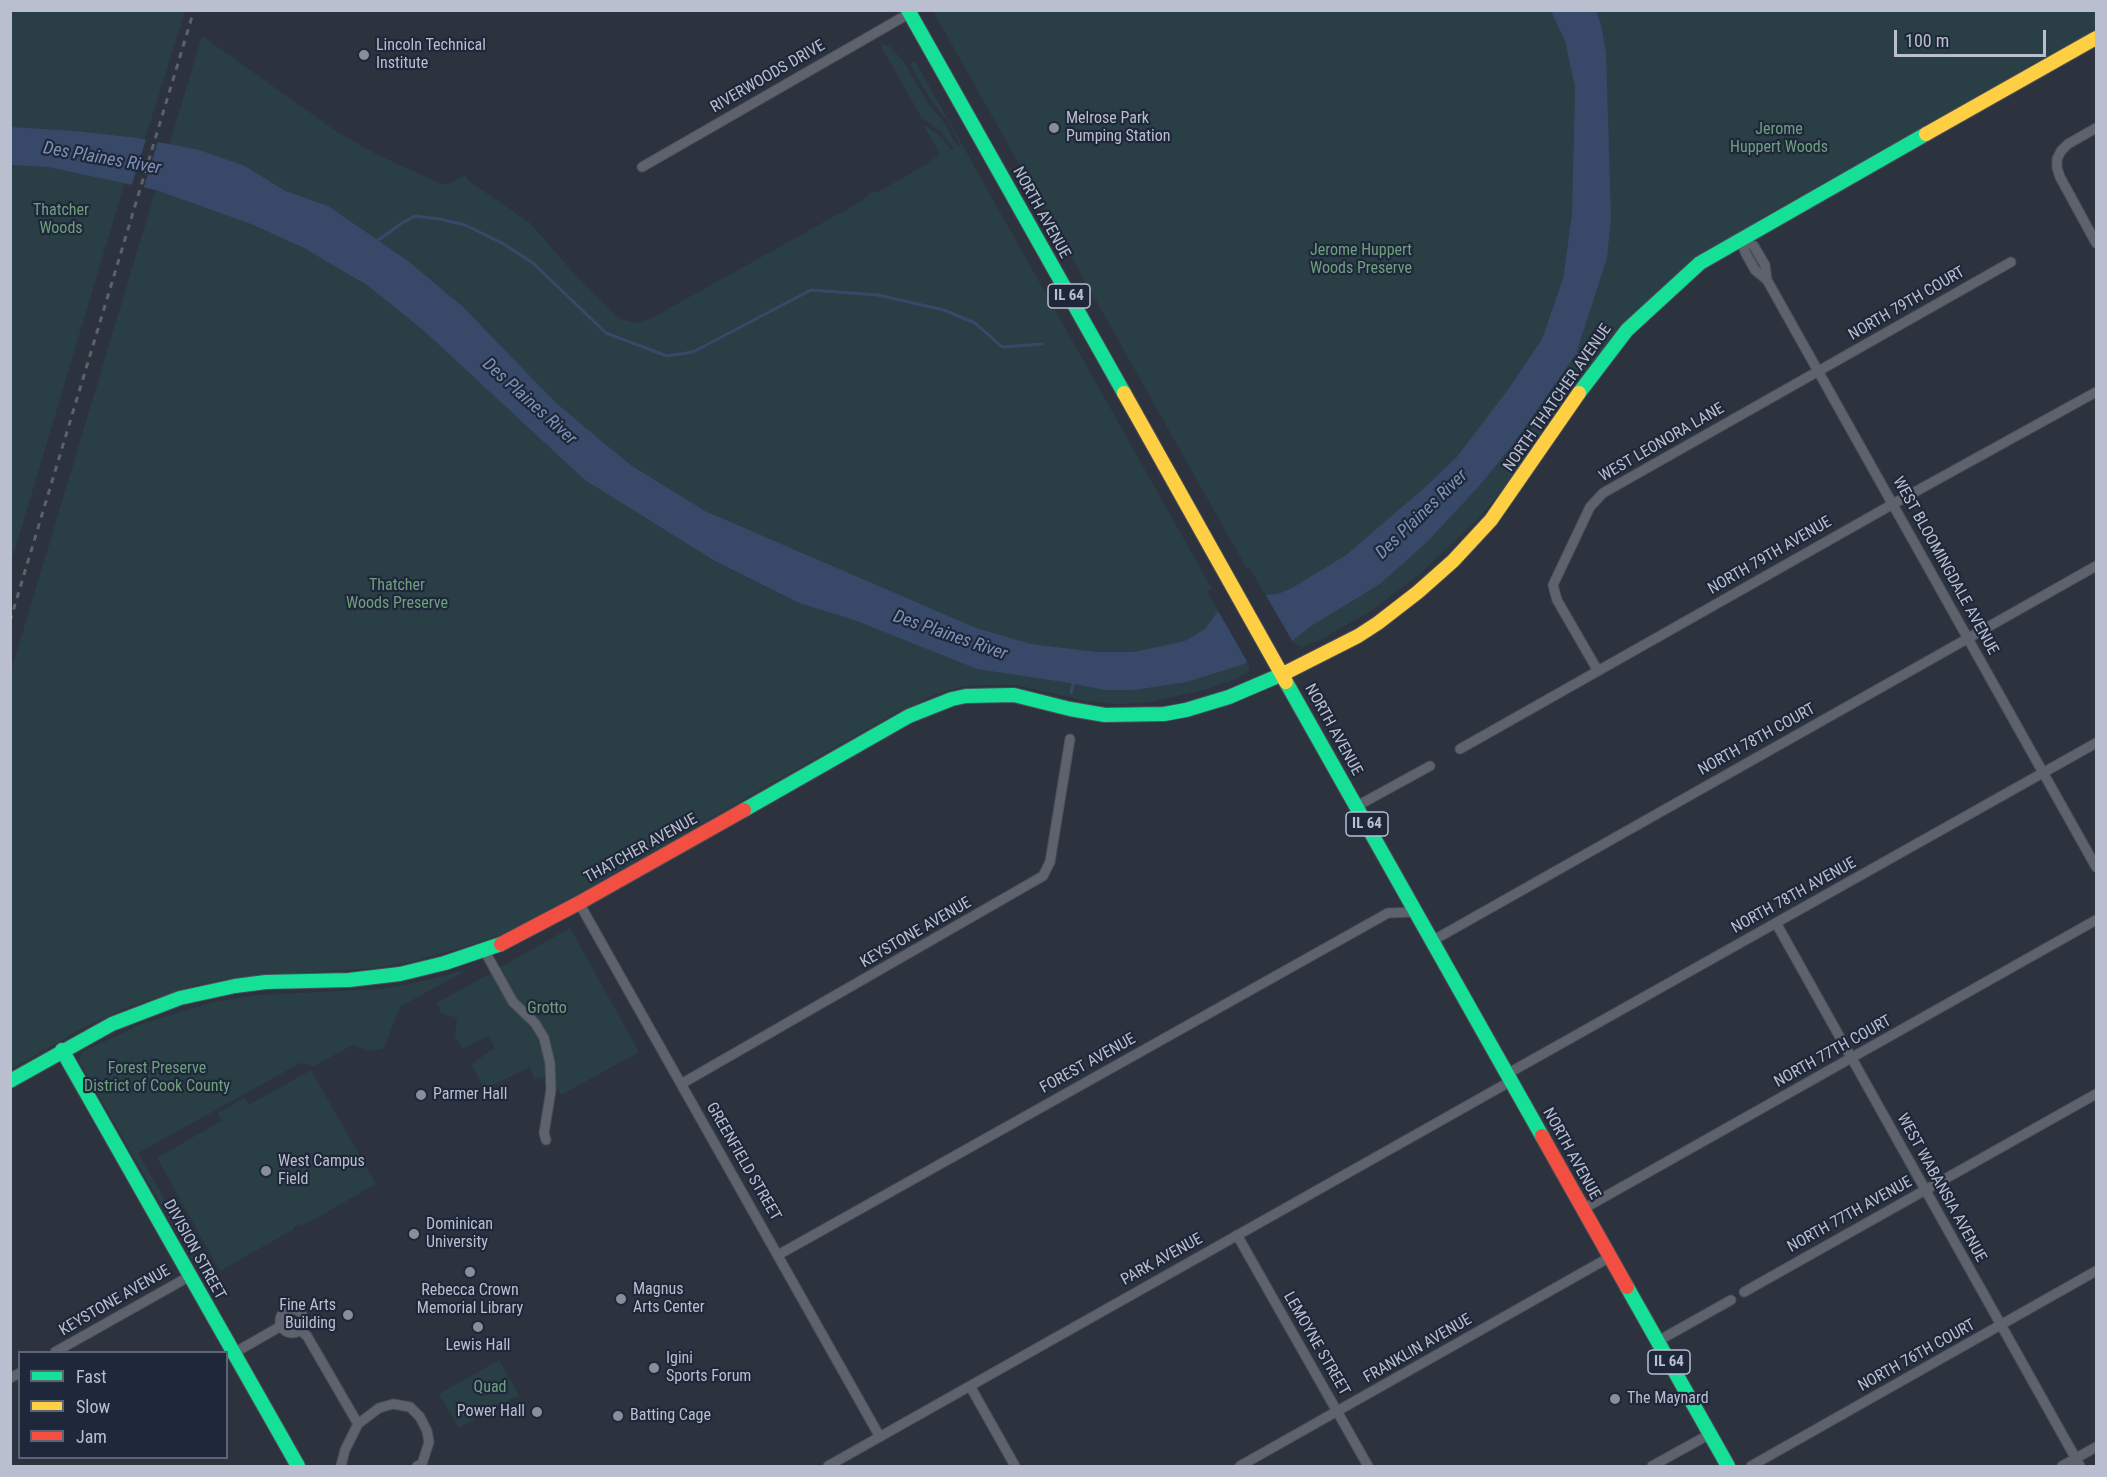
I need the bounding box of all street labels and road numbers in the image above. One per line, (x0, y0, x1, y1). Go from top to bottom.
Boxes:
street label: RIVERWOODS DRIVE (707, 36, 829, 118)
street label: NORTH AVENUE (1008, 164, 1074, 262)
street label: NORTH 79TH COURT (1846, 263, 1968, 345)
road number: IL 64 (1048, 284, 1090, 308)
street label: NORTH THATCHER AVENUE (1500, 321, 1616, 475)
street label: WEST LEONORA LANE (1596, 399, 1728, 487)
street label: WEST BLOOMINGDALE AVENUE (1888, 474, 2002, 658)
street label: NORTH 79TH AVENUE (1705, 513, 1835, 599)
street label: NORTH AVENUE (1300, 681, 1366, 779)
street label: NORTH 78TH COURT (1695, 700, 1819, 780)
street label: THATCHER AVENUE (581, 810, 701, 888)
road number: IL 64 (1346, 812, 1388, 836)
street label: NORTH 78TH AVENUE (1728, 854, 1860, 938)
street label: KEYSTONE AVENUE (857, 893, 975, 973)
street label: NORTH 77TH COURT (1771, 1012, 1895, 1092)
street label: FOREST AVENUE (1037, 1030, 1139, 1098)
street label: GREENFIELD STREET (701, 1099, 785, 1225)
street label: NORTH AVENUE (1538, 1105, 1604, 1203)
street label: WEST WABANSIA AVENUE (1892, 1110, 1990, 1266)
street label: NORTH 77TH AVENUE (1784, 1173, 1916, 1257)
street label: DIVISION STREET (159, 1197, 229, 1303)
street label: PARK AVENUE (1118, 1230, 1206, 1290)
street label: KEYSTONE AVENUE (56, 1261, 174, 1341)
street label: LEMOYNE STREET (1279, 1289, 1353, 1399)
street label: FRANKLIN AVENUE (1361, 1310, 1475, 1388)
street label: NORTH 76TH COURT (1855, 1316, 1979, 1396)
road number: IL 64 (1648, 1350, 1690, 1374)

